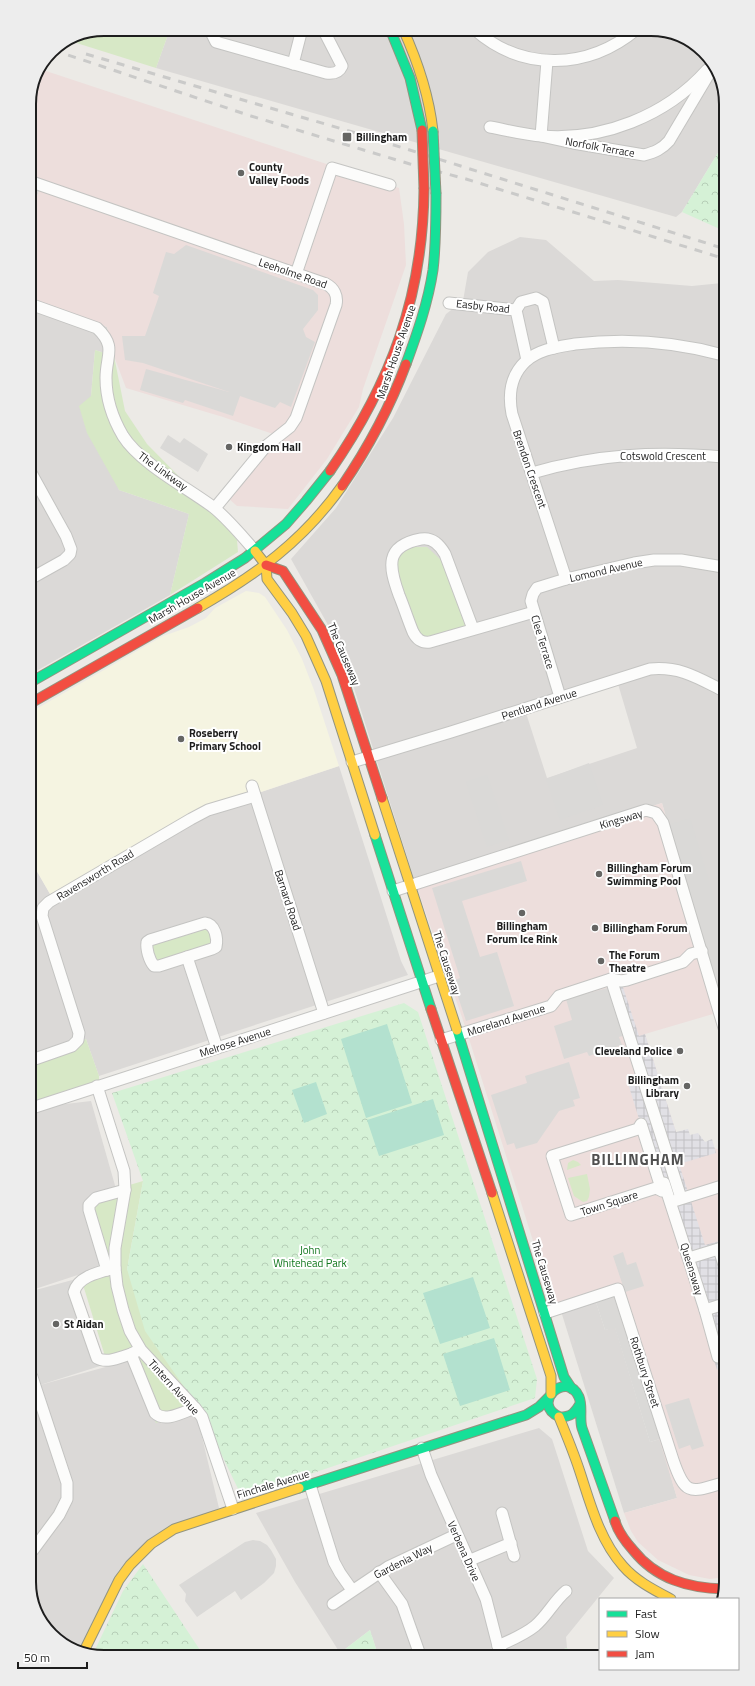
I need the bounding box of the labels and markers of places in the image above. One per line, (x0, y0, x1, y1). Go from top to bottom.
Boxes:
place label: Billingham (356, 129, 407, 145)
marker: Billingham (341, 131, 353, 143)
place label: County Valley Foods (249, 159, 309, 188)
marker: County Valley Foods (236, 168, 246, 178)
place label: Kingdom Hall (237, 439, 301, 455)
marker: Kingdom Hall (224, 442, 234, 452)
place label: Roseberry Primary School (189, 725, 261, 754)
marker: Roseberry Primary School (176, 734, 186, 744)
place label: Billingham Forum Swimming Pool (607, 860, 692, 889)
marker: Billingham Forum Swimming Pool (594, 869, 604, 879)
marker: Billingham Forum Ice Rink (517, 908, 527, 918)
place label: Billingham Forum Ice Rink (487, 918, 558, 947)
place label: Billingham Forum (603, 920, 688, 936)
marker: Billingham Forum (590, 923, 600, 933)
place label: The Forum Theatre (609, 947, 660, 976)
marker: The Forum Theatre (596, 956, 606, 966)
place label: Cleveland Police (595, 1043, 672, 1059)
marker: Cleveland Police (675, 1046, 685, 1056)
place label: Billingham Library (628, 1072, 679, 1101)
marker: Billingham Library (682, 1081, 692, 1091)
place label: St Aidan (64, 1316, 104, 1332)
marker: St Aidan (51, 1319, 61, 1329)

